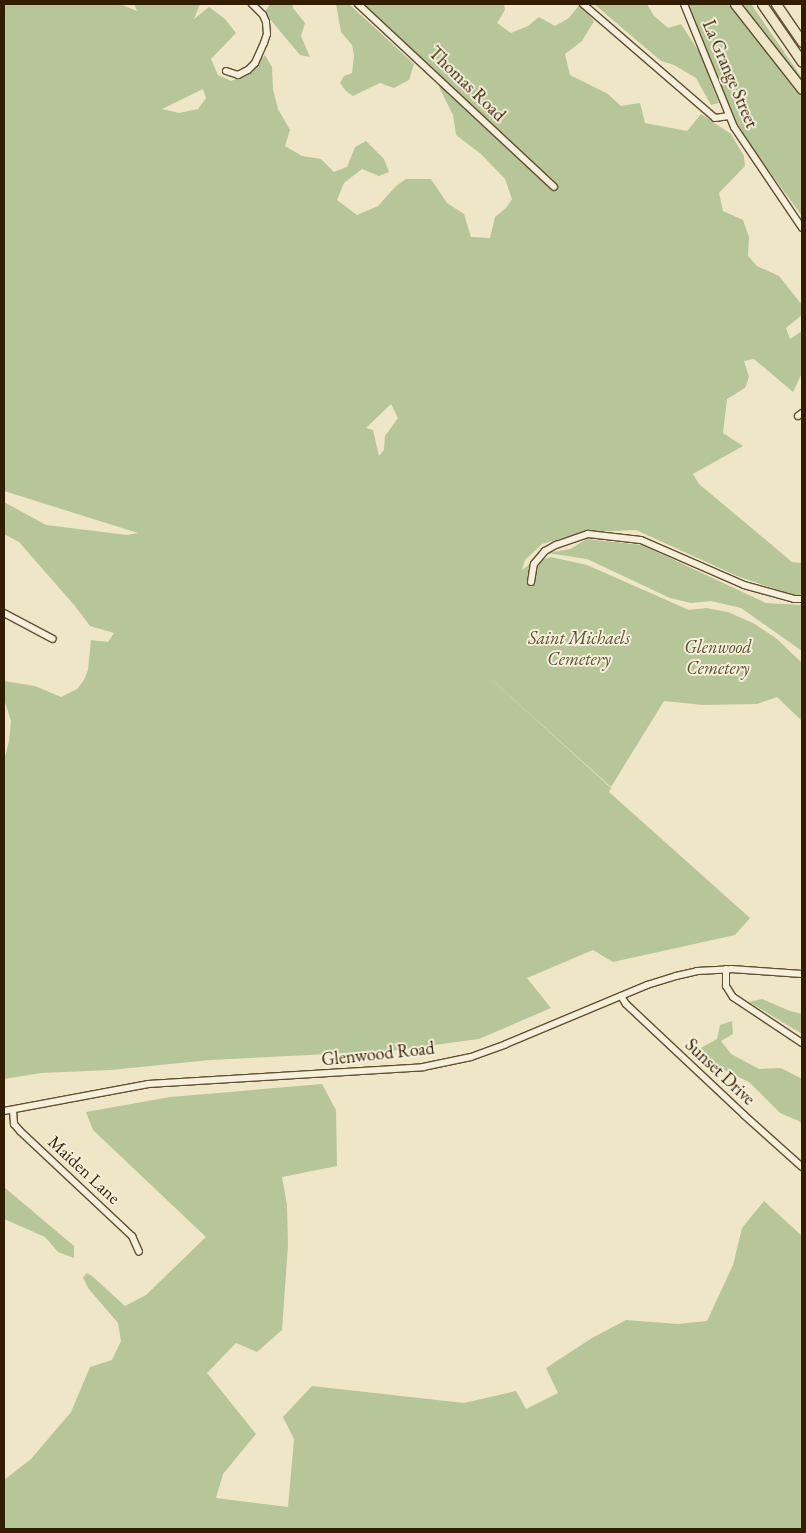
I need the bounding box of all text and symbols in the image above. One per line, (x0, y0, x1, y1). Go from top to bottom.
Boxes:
street label: La Grange Street (698, 17, 762, 131)
street label: Thomas Road (424, 42, 510, 126)
park label: Saint Michaels Cemetery (528, 628, 630, 670)
park label: Glenwood Cemetery (684, 637, 752, 680)
street label: Sunset Drive (680, 1034, 760, 1110)
street label: Glenwood Road (320, 1037, 436, 1071)
street label: Maiden Lane (43, 1131, 125, 1209)

